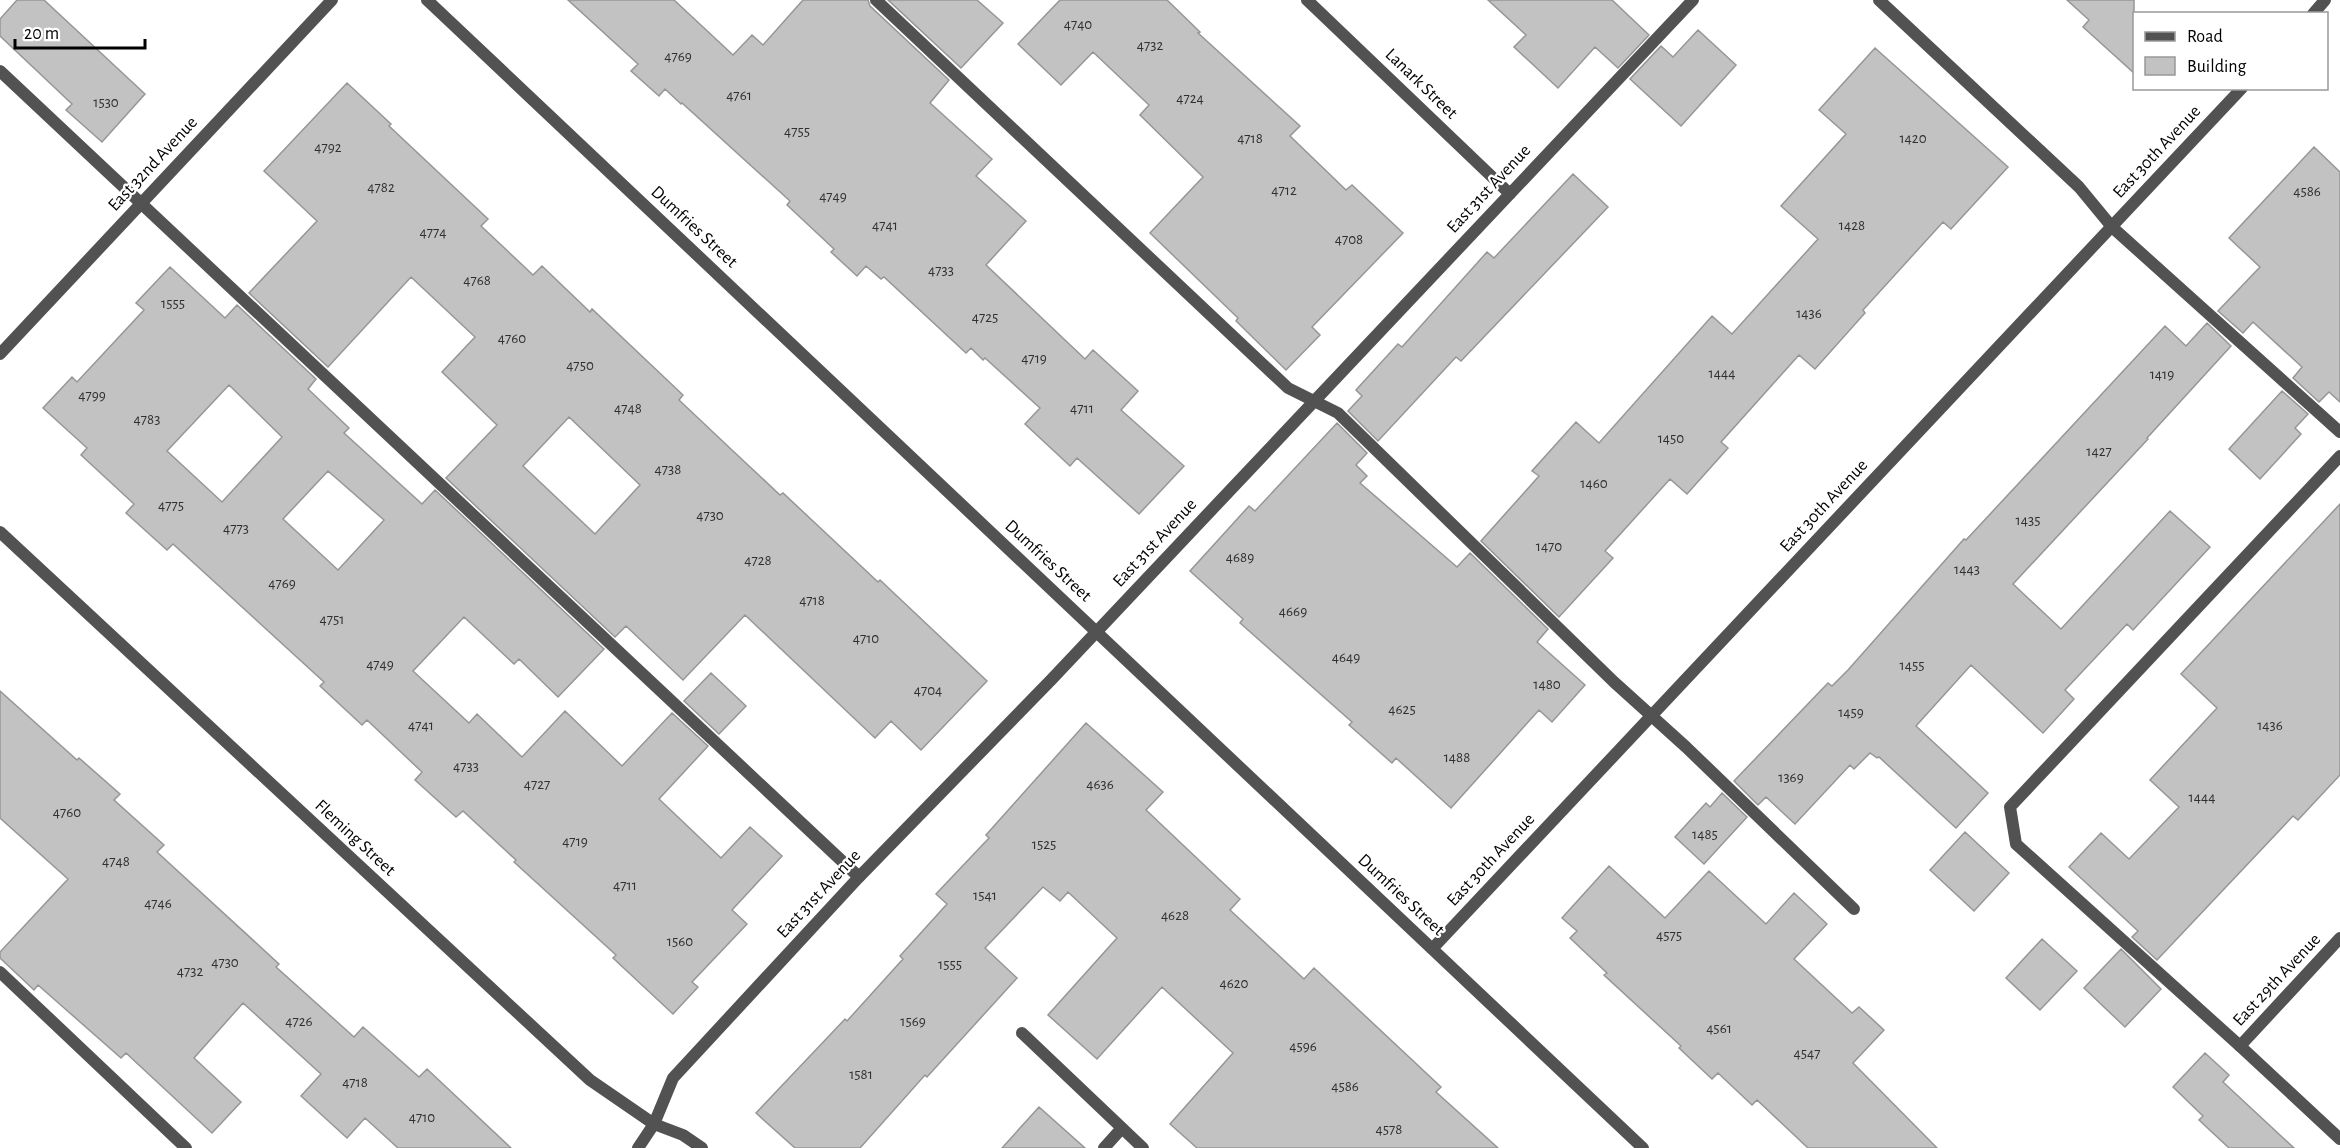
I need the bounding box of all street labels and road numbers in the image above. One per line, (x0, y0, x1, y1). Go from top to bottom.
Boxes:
street label: Lanark Street (1382, 45, 1461, 123)
street label: East 30th Avenue (2110, 102, 2204, 202)
street label: East 32nd Avenue (105, 113, 201, 215)
street label: East 31st Avenue (1444, 141, 1534, 237)
street label: Dumfries Street (647, 183, 741, 272)
street label: East 30th Avenue (1777, 456, 1871, 556)
street label: East 31st Avenue (1110, 495, 1200, 591)
street label: Dumfries Street (1001, 517, 1095, 606)
street label: Fleming Street (311, 796, 399, 880)
street label: East 30th Avenue (1444, 810, 1538, 910)
street label: East 31st Avenue (774, 846, 864, 942)
street label: Dumfries Street (1354, 851, 1448, 940)
street label: East 29th Avenue (2230, 930, 2324, 1030)

